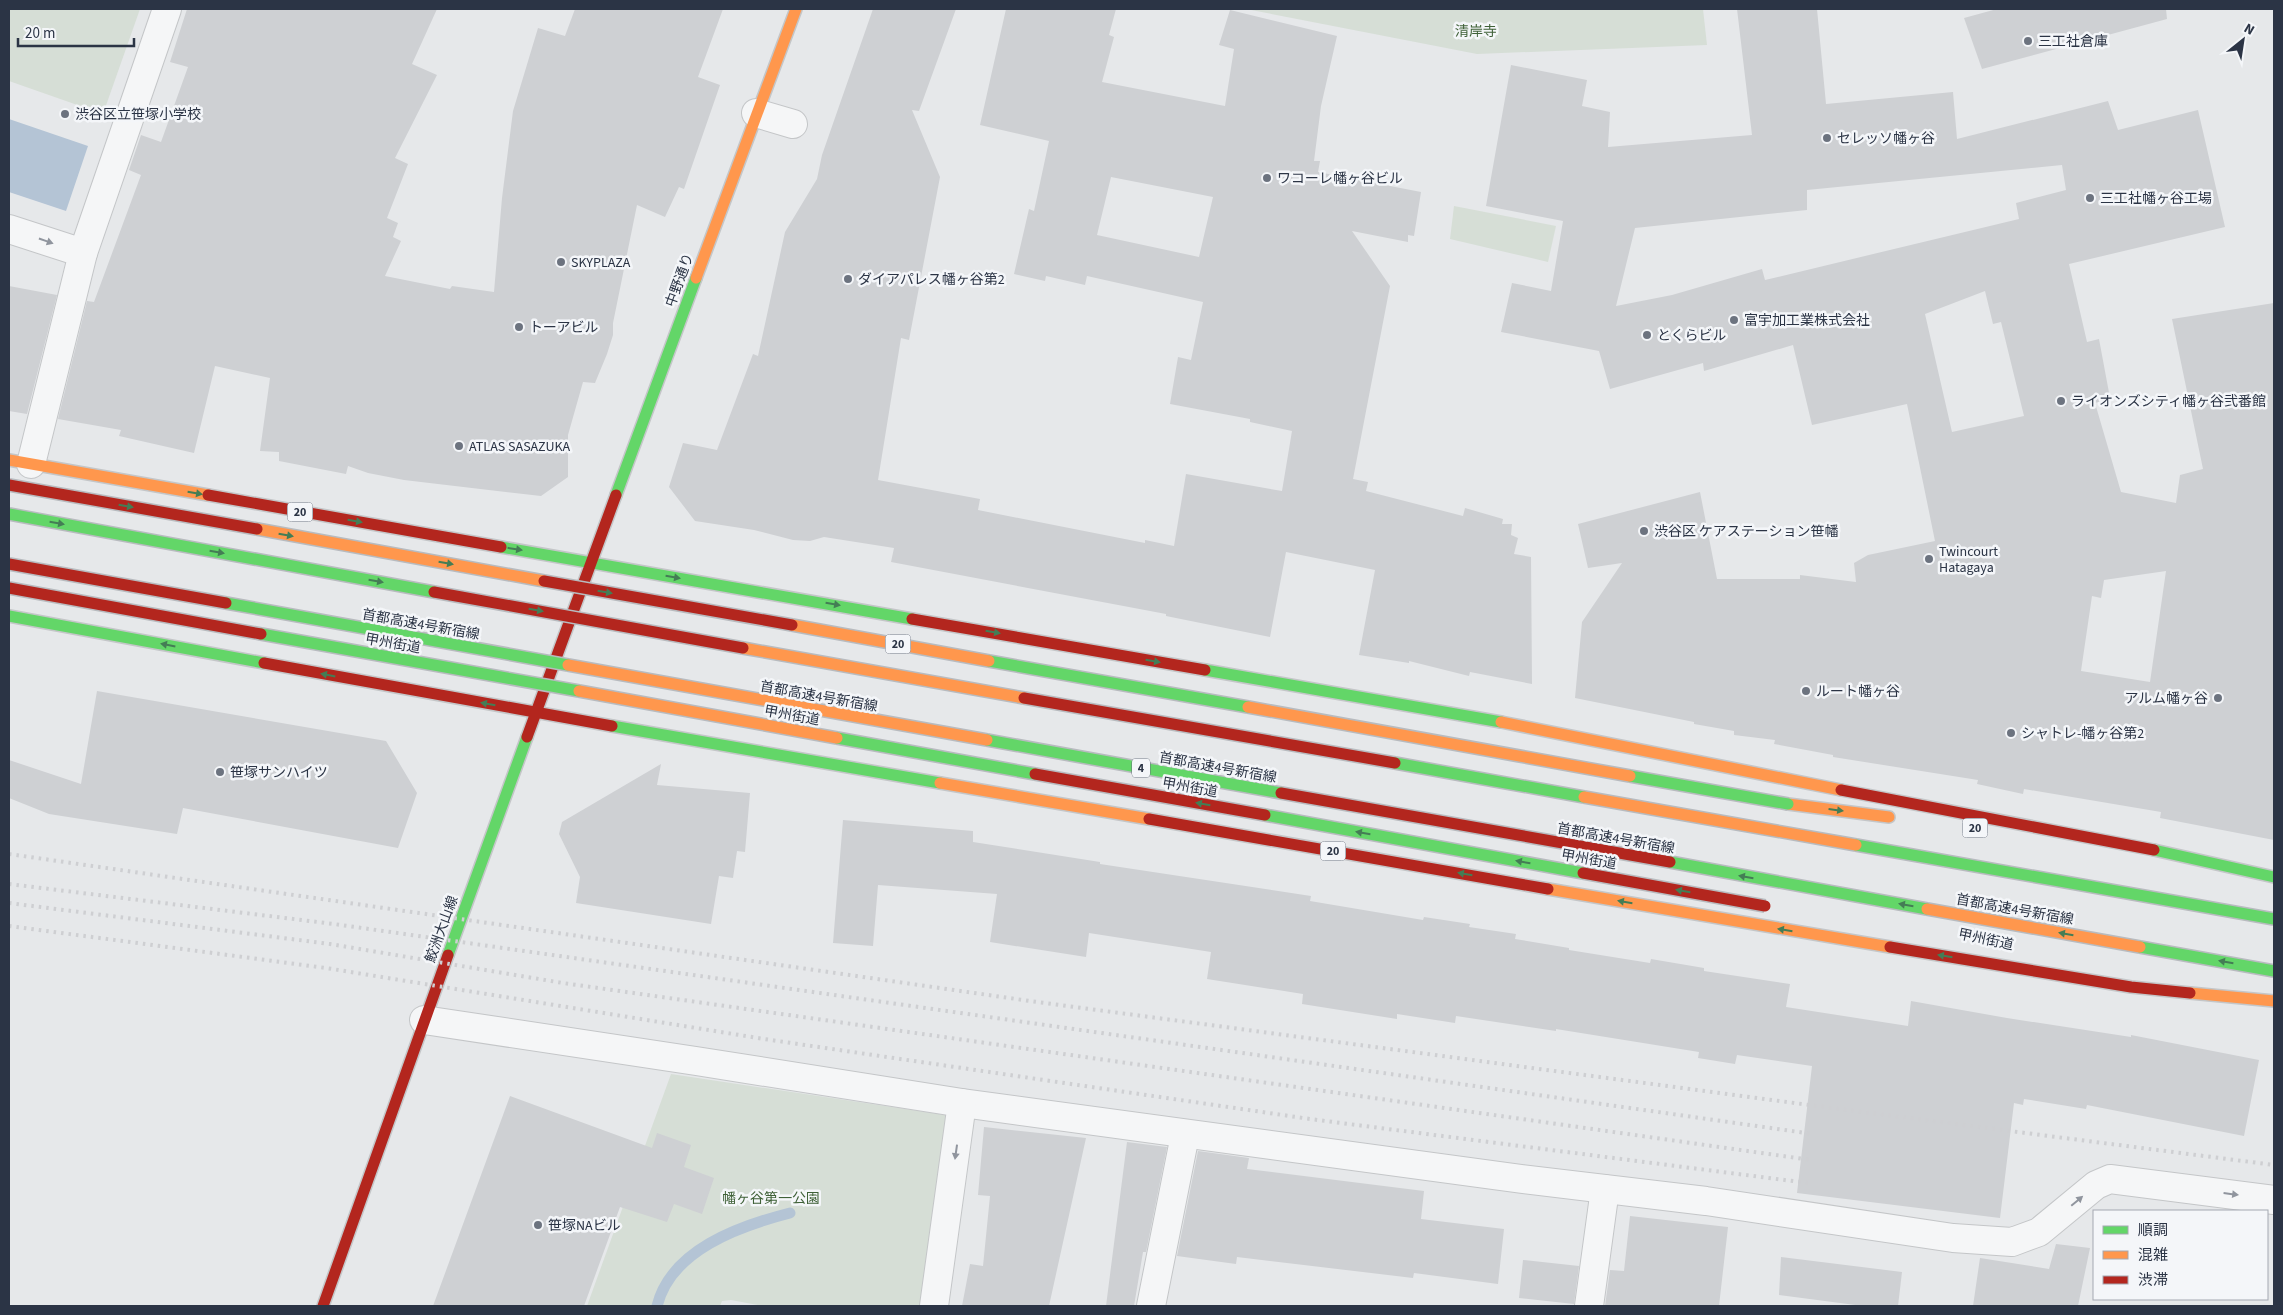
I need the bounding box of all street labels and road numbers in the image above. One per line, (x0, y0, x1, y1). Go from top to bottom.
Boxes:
street label: 中野通り (661, 251, 699, 310)
road number: 20 (288, 502, 312, 522)
street label: 首都高速4号新宿線 (361, 605, 481, 645)
street label: 甲州街道 (364, 629, 422, 659)
road number: 20 (886, 634, 910, 654)
street label: 首都高速4号新宿線 (759, 677, 879, 717)
street label: 甲州街道 (763, 701, 821, 731)
street label: 首都高速4号新宿線 (1158, 748, 1278, 788)
road number: 4 (1132, 758, 1150, 778)
street label: 甲州街道 (1161, 773, 1219, 803)
road number: 20 (1962, 818, 1988, 838)
street label: 首都高速4号新宿線 (1556, 819, 1676, 859)
road number: 20 (1320, 841, 1346, 860)
street label: 甲州街道 (1560, 845, 1618, 875)
street label: 首都高速4号新宿線 (1955, 890, 2075, 930)
street label: 鮫洲大山線 (421, 893, 463, 966)
street label: 甲州街道 (1956, 924, 2015, 956)

